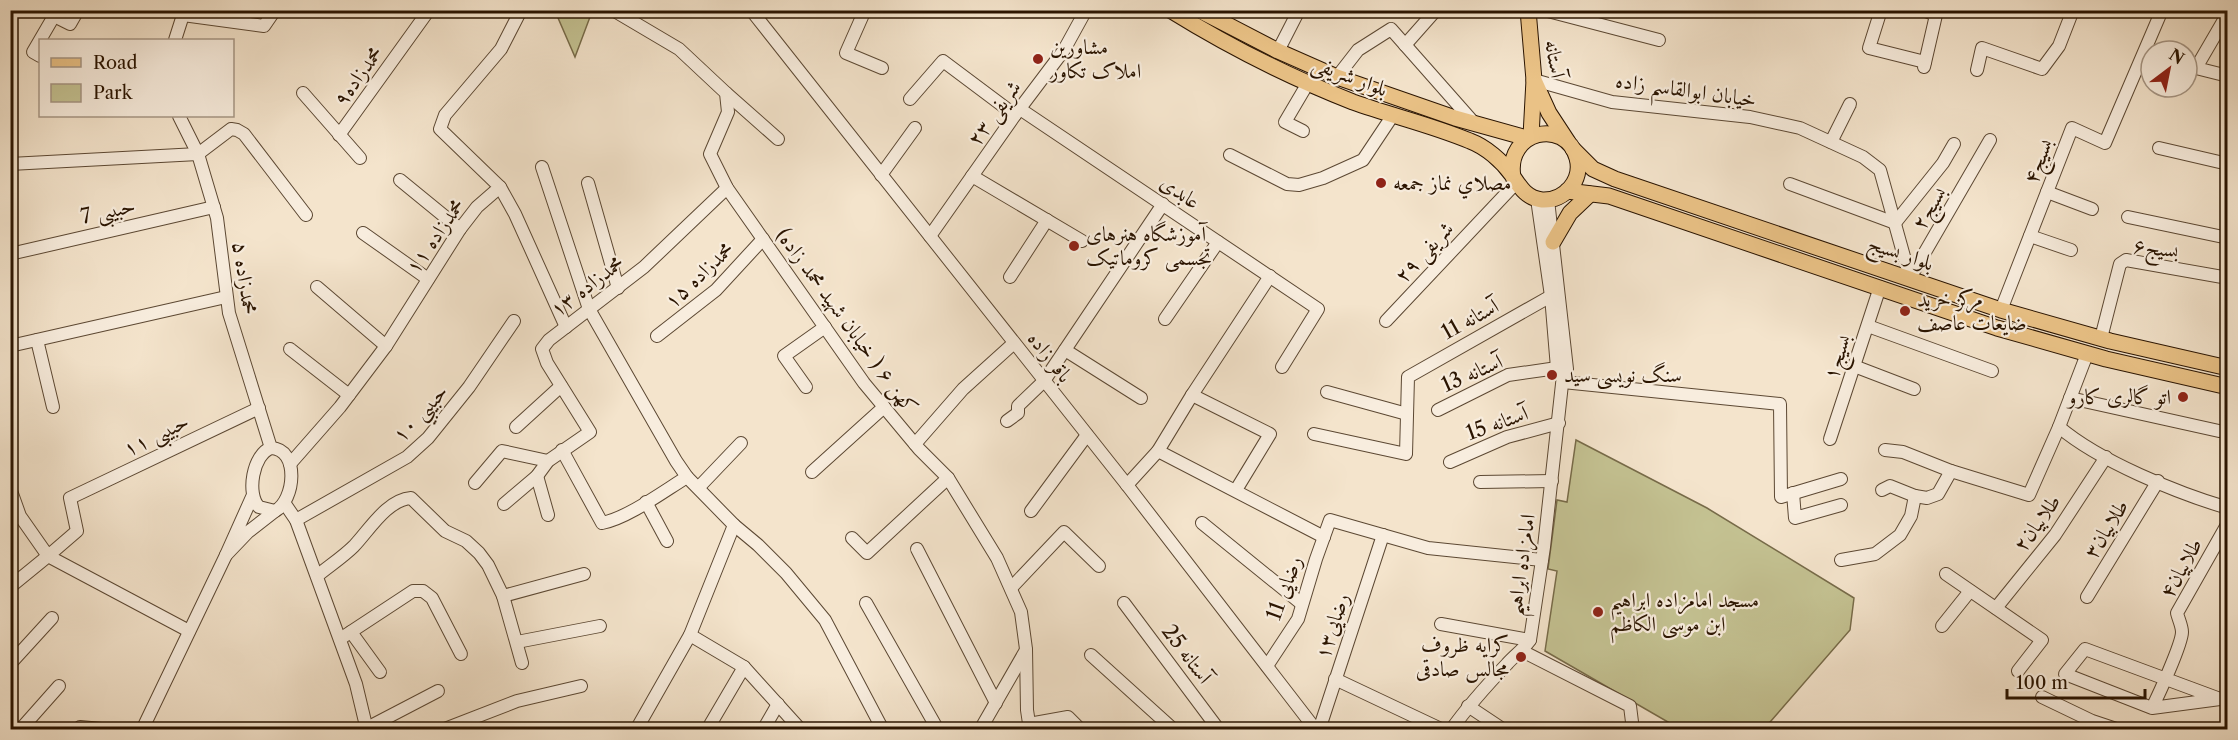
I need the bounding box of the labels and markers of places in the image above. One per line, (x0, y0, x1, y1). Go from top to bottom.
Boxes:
place label: مشاورین املاک تکاور (1048, 34, 1141, 83)
marker: مشاورین املاک تکاور (1031, 52, 1045, 66)
place label: مصلاي نماز جمعه (1393, 170, 1511, 199)
marker: مصلاي نماز جمعه (1374, 176, 1388, 190)
place label: آموزشگاه هنرهای تجسمی کروماتیک (1086, 221, 1212, 272)
marker: آموزشگاه هنرهای تجسمی کروماتیک (1067, 239, 1081, 253)
place label: مرکز خرید ضایعات عاصف (1917, 286, 2027, 336)
marker: مرکز خرید ضایعات عاصف (1898, 304, 1912, 318)
place label: سنگ نویسی سید (1564, 362, 1682, 390)
marker: سنگ نویسی سید (1545, 368, 1559, 382)
place label: اتو گالری کارو (2066, 384, 2171, 410)
marker: اتو گالری کارو (2176, 390, 2190, 404)
place label: مسجد امامزاده ابراهیم ابن موسی الکاظم (1610, 587, 1759, 644)
marker: مسجد امامزاده ابراهیم ابن موسی الکاظم (1591, 605, 1605, 619)
place label: کرایه ظروف مجالس صادقی (1416, 632, 1509, 683)
marker: کرایه ظروف مجالس صادقی (1514, 650, 1528, 664)

